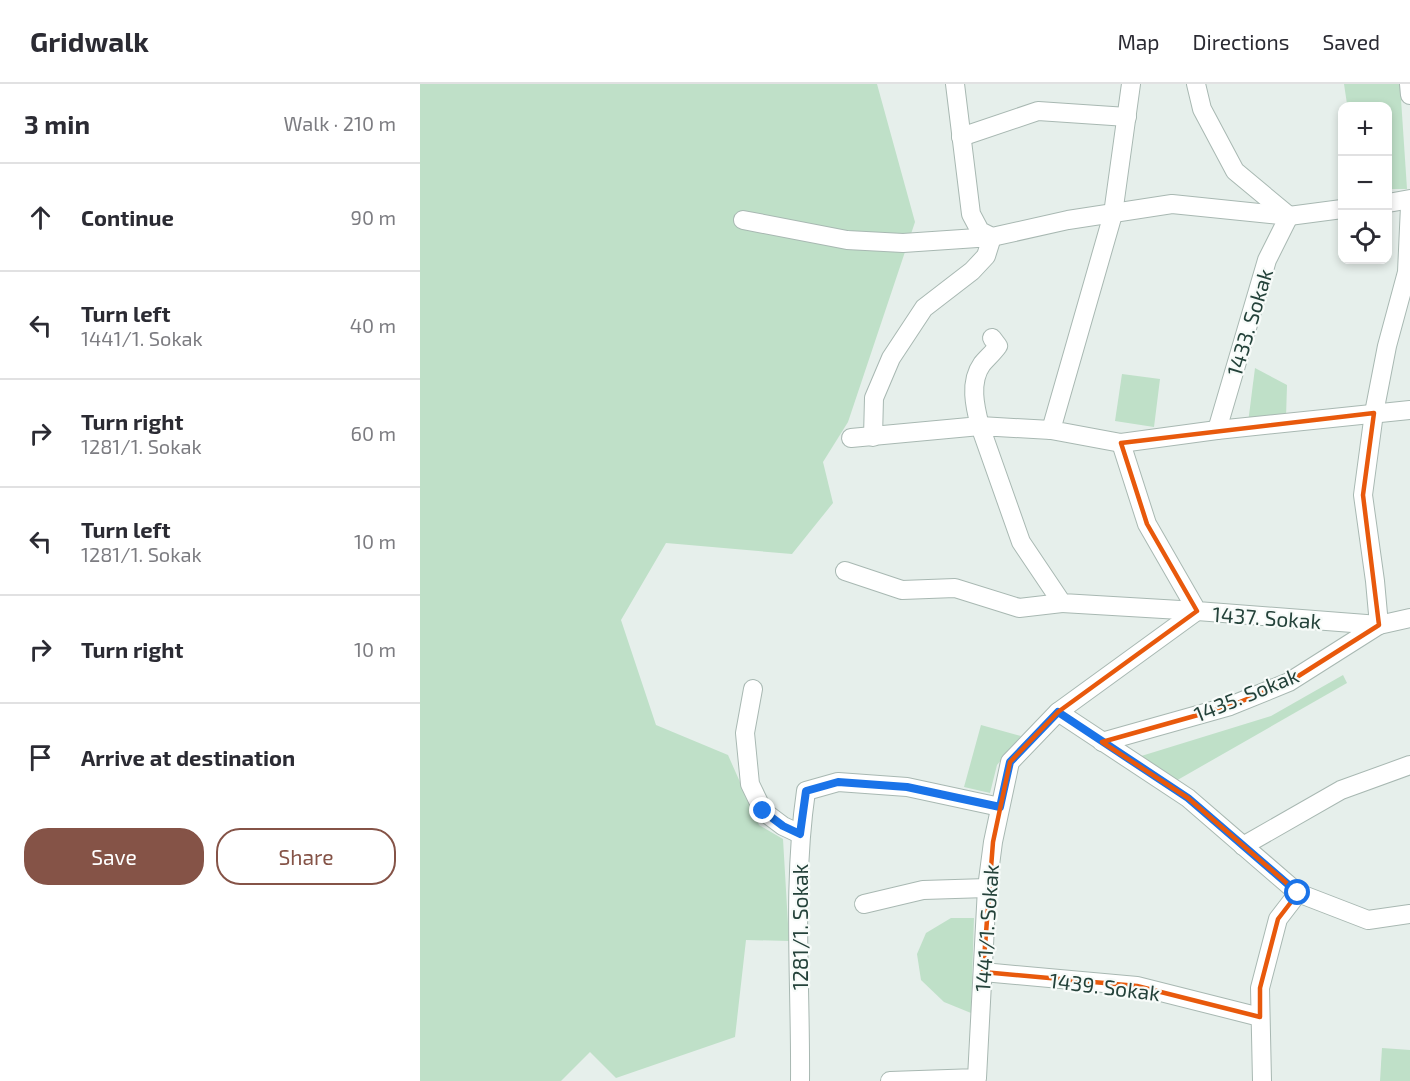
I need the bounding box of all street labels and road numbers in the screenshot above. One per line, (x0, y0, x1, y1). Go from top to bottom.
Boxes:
street label: 1433. Sokak (1221, 265, 1277, 379)
street label: 1437. Sokak (1212, 601, 1322, 633)
street label: 1435. Sokak (1190, 662, 1302, 726)
street label: 1281/1. Sokak (787, 863, 812, 990)
street label: 1441/1. Sokak (969, 863, 1003, 993)
street label: 1439. Sokak (1048, 967, 1162, 1005)

